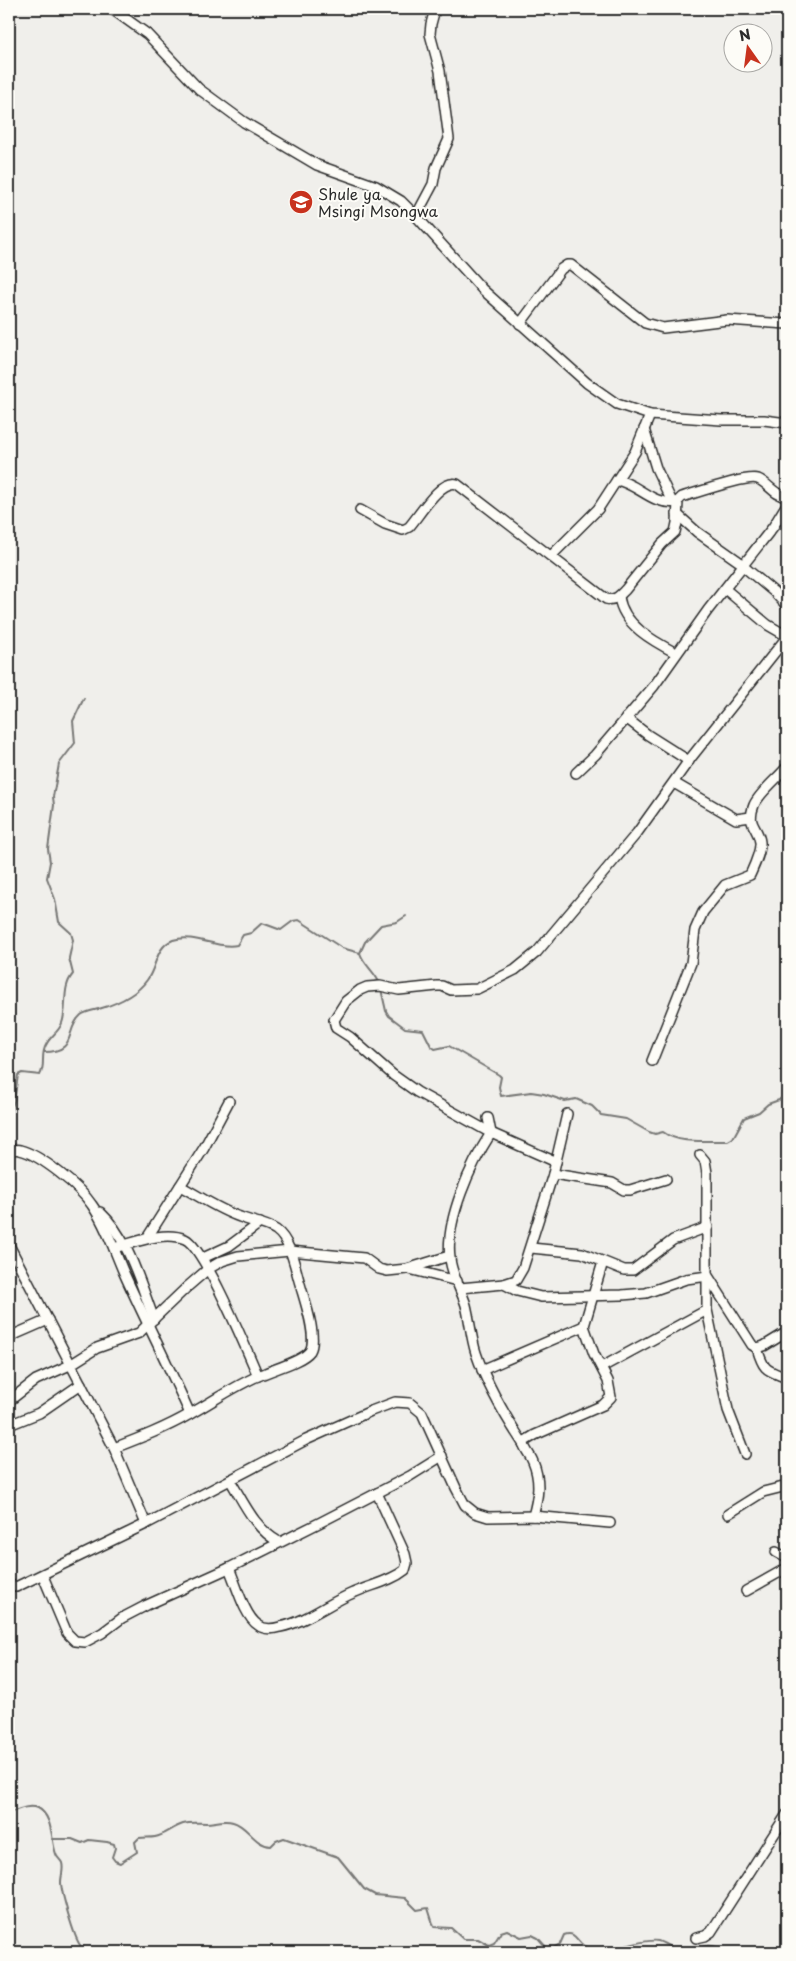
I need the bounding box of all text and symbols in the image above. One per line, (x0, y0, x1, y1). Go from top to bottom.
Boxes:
north arrow (724, 22, 774, 72)
text: N (737, 23, 753, 46)
place label: Shule ya Msingi Msongwa (318, 182, 439, 222)
school or university icon: Shule ya Msingi Msongwa (288, 189, 314, 215)

